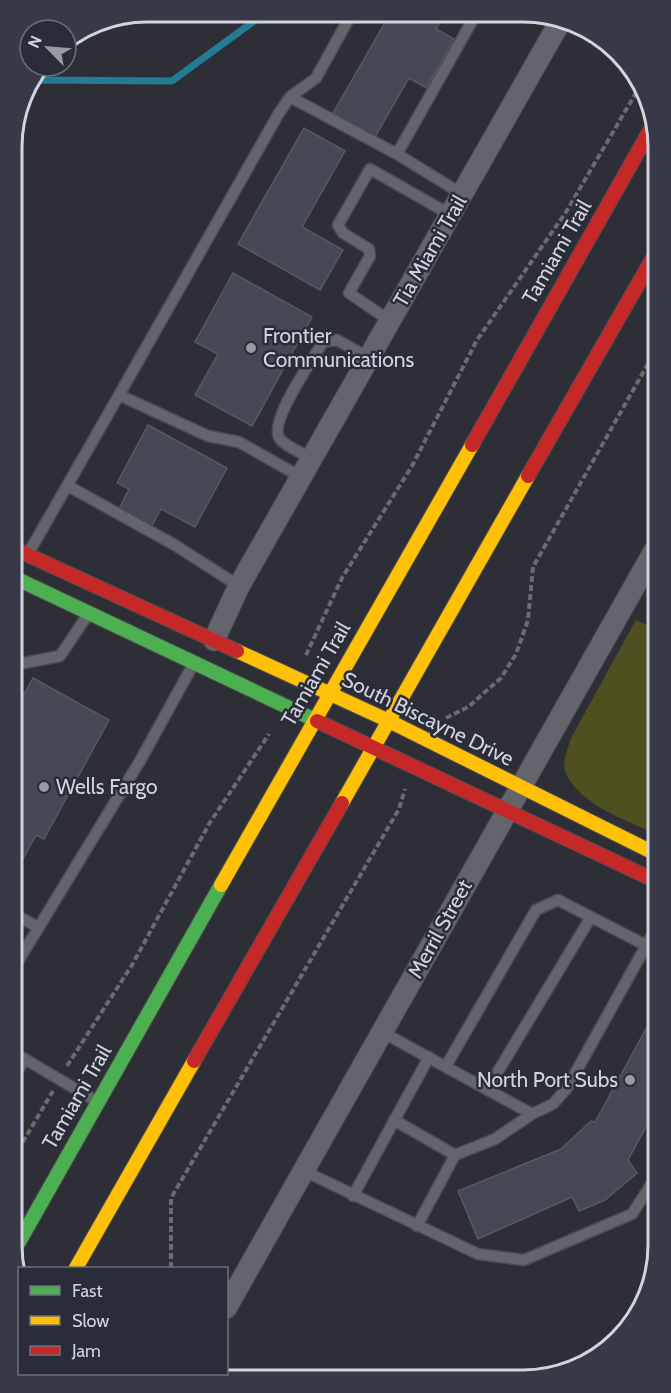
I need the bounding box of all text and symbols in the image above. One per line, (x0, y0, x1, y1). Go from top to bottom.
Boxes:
north arrow (18, 18, 78, 78)
text: N (24, 33, 46, 51)
street label: Tia Miami Trail (388, 191, 472, 311)
street label: Tamiami Trail (517, 195, 596, 308)
place label: Frontier Communications (263, 323, 414, 372)
marker: Frontier Communications (244, 341, 258, 355)
street label: Tamiami Trail (276, 617, 355, 730)
street label: South Biscayne Drive (338, 666, 518, 771)
place label: Wells Fargo (56, 774, 158, 799)
marker: Wells Fargo (37, 780, 51, 794)
street label: Merril Street (402, 875, 477, 982)
street label: Tamiami Trail (37, 1040, 116, 1153)
place label: North Port Subs (477, 1067, 618, 1092)
marker: North Port Subs (623, 1073, 637, 1087)
legend (18, 1267, 228, 1375)
text: Fast (72, 1280, 103, 1302)
text: Slow (72, 1310, 109, 1332)
text: Jam (71, 1340, 101, 1362)

